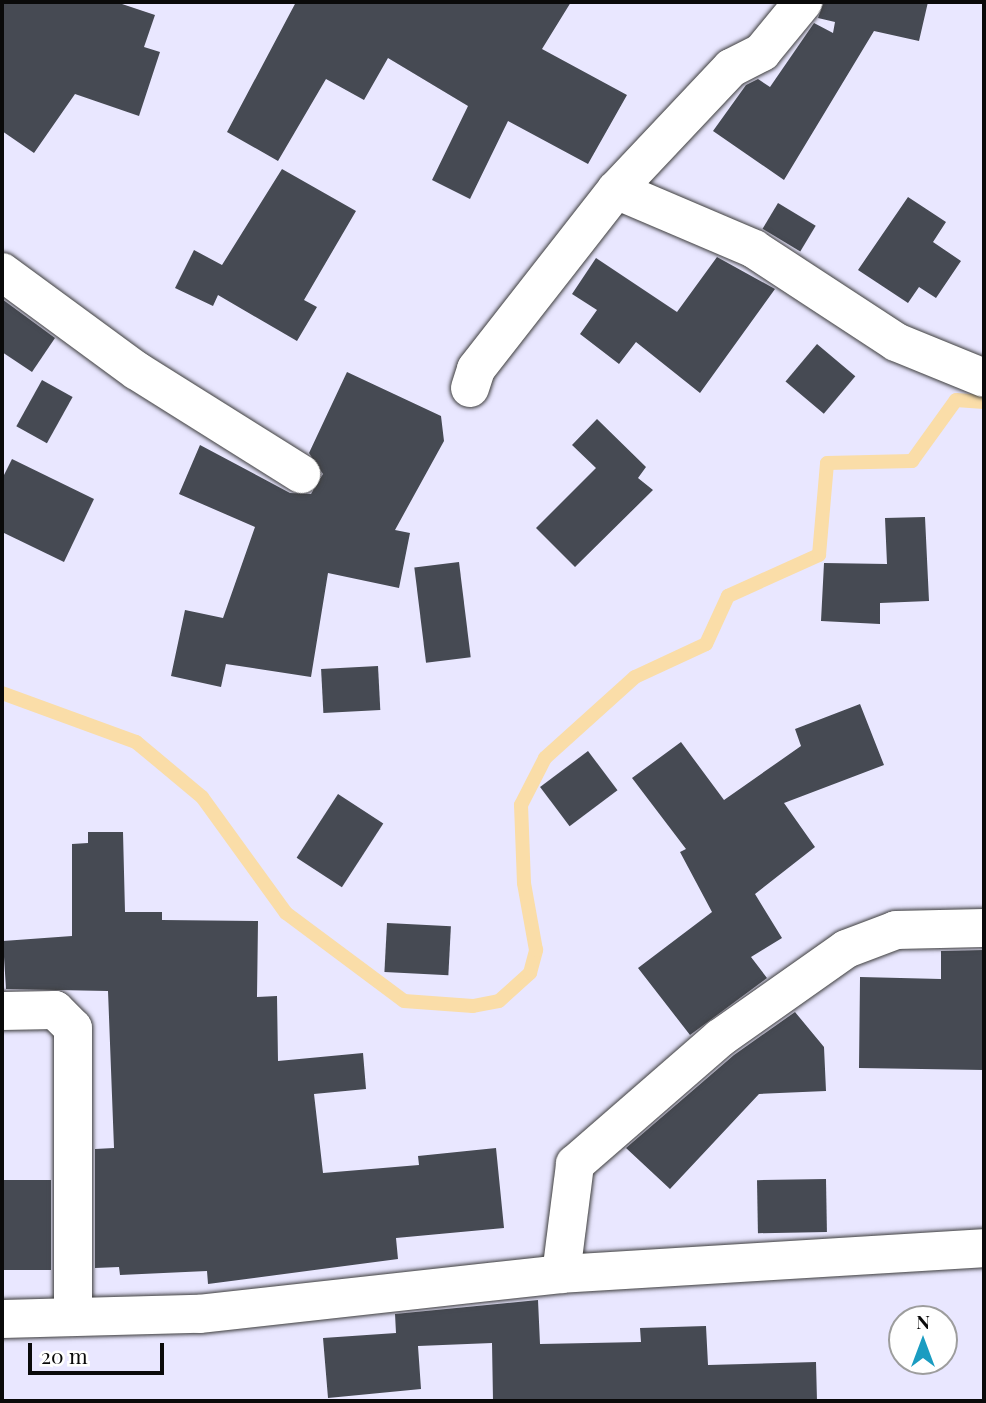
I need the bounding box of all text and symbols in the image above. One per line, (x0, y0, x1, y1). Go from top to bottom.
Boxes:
north arrow (888, 1305, 958, 1375)
text: N (916, 1308, 930, 1334)
scale bar (32, 1330, 168, 1374)
text: 20 m (41, 1341, 88, 1369)

